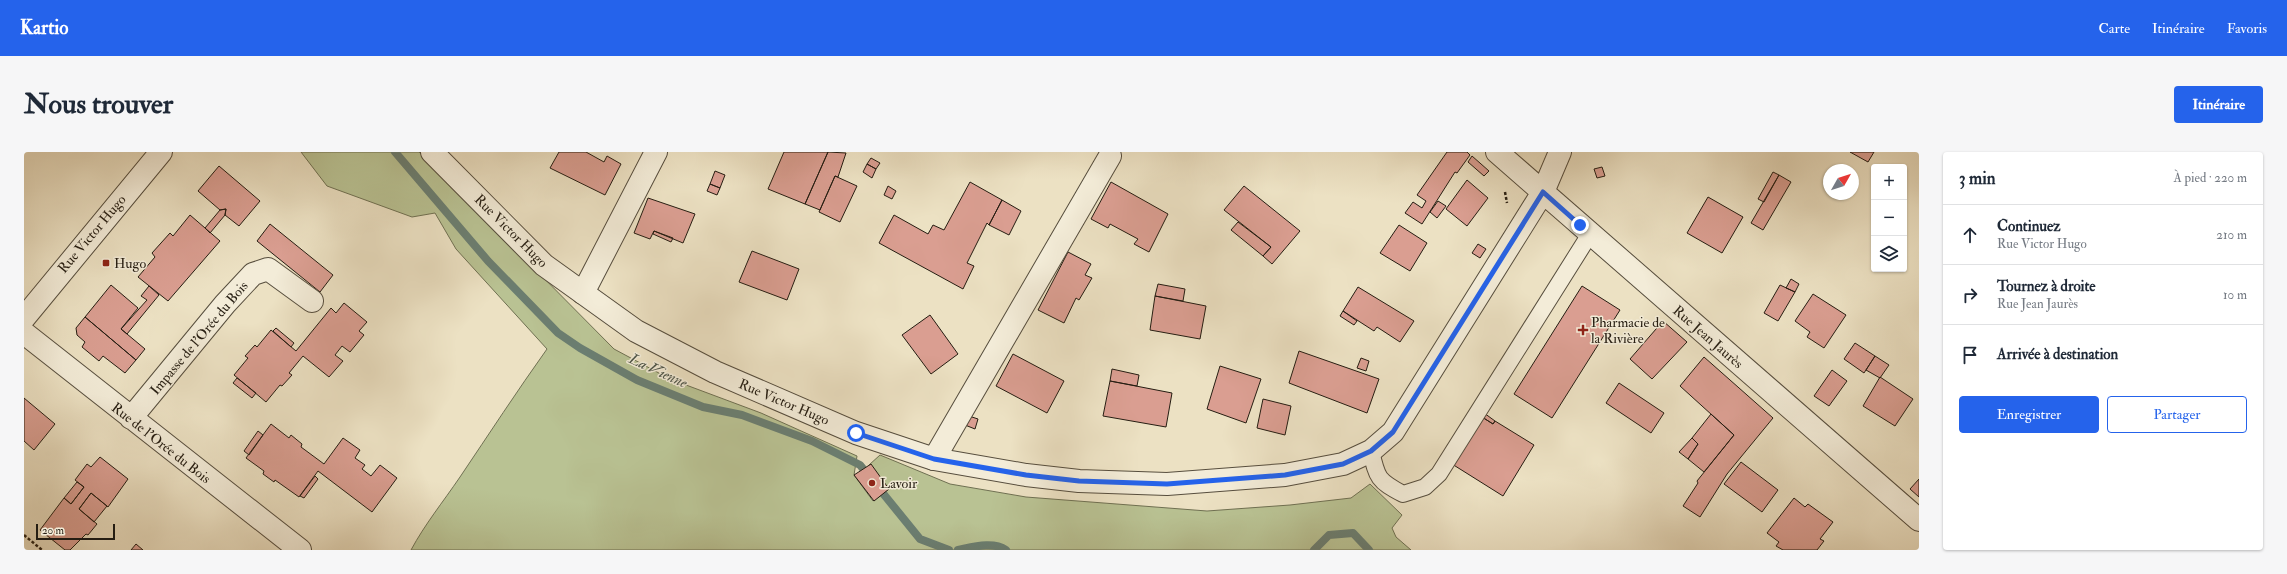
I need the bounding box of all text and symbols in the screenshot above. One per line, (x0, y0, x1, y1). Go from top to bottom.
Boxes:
text: Kartio (20, 16, 68, 40)
text: Carte (2099, 20, 2130, 37)
text: Itinéraire (2152, 20, 2205, 37)
text: Favoris (2227, 20, 2267, 37)
button: Itinéraire (2174, 86, 2263, 123)
text: Nous trouver (24, 87, 173, 122)
north arrow (1823, 164, 1859, 200)
map controls (1871, 164, 1907, 272)
button: + (1871, 164, 1907, 200)
text: 3 min (1959, 168, 1996, 189)
text: À pied · 220 m (2174, 170, 2247, 186)
street label: Rue Victor Hugo (471, 191, 551, 271)
street label: Rue Victor Hugo (54, 192, 130, 276)
button: − (1871, 200, 1907, 236)
route end (1571, 216, 1589, 234)
text: Continuez (1997, 217, 2061, 236)
icon: ahead (1959, 224, 1981, 246)
text: 210 m (2216, 227, 2247, 243)
button: layers (1871, 236, 1907, 272)
text: Rue Victor Hugo (1997, 236, 2087, 252)
place label: Hugo (114, 255, 146, 271)
marker: Hugo (101, 258, 111, 268)
text: Tournez à droite (1997, 277, 2096, 296)
street label: Impasse de l’Orée du Bois (146, 278, 252, 399)
icon: right (1959, 284, 1981, 306)
text: 10 m (2223, 287, 2247, 303)
text: Rue Jean Jaurès (1997, 296, 2078, 312)
street label: Rue Jean Jaurès (1669, 302, 1747, 372)
place label: Pharmacie de la Rivière (1591, 314, 1665, 347)
marker: Pharmacie de la Rivière (1578, 325, 1588, 335)
icon: arrive (1959, 344, 1981, 366)
text: Arrivée à destination (1997, 345, 2118, 364)
water label: La Vienne (625, 349, 691, 393)
street label: Rue Victor Hugo (736, 375, 832, 429)
button: Enregistrer (1959, 396, 2099, 433)
button: Partager (2107, 396, 2247, 433)
street label: Rue de l'Orée du Bois (108, 399, 214, 487)
route start (847, 424, 865, 442)
place label: Lavoir (880, 475, 918, 492)
marker: Lavoir (867, 478, 877, 488)
scale bar (36, 522, 115, 541)
text: 20 m (42, 524, 64, 537)

